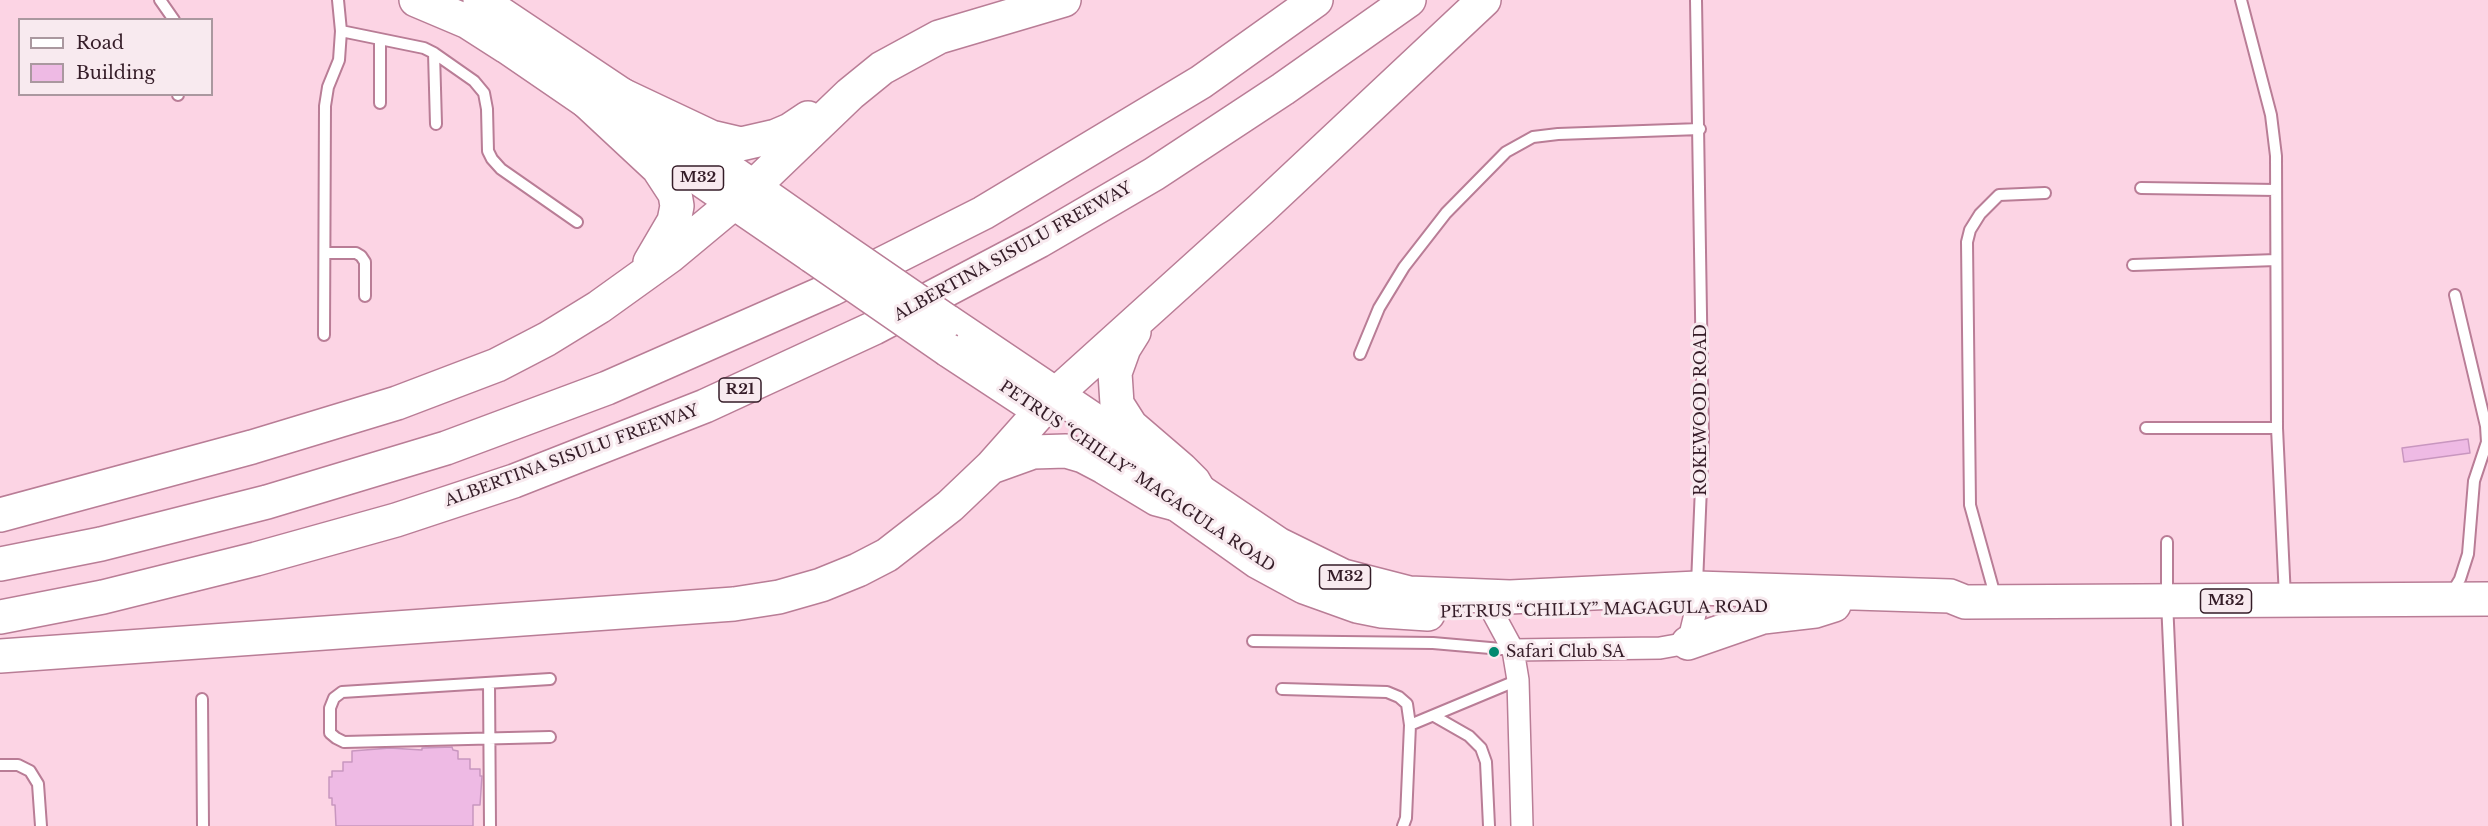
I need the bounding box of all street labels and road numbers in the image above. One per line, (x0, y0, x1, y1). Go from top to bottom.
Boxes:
road number: M32 (672, 166, 724, 190)
street label: ALBERTINA SISULU FREEWAY (891, 178, 1135, 326)
street label: ROKEWOOD ROAD (1691, 324, 1711, 496)
street label: PETRUS “CHILLY” MAGAGULA ROAD (996, 377, 1278, 577)
road number: R21 (719, 378, 761, 402)
street label: ALBERTINA SISULU FREEWAY (443, 401, 701, 511)
road number: M32 (1320, 565, 1370, 589)
road number: M32 (2200, 589, 2252, 613)
street label: PETRUS “CHILLY” MAGAGULA ROAD (1440, 598, 1768, 622)

